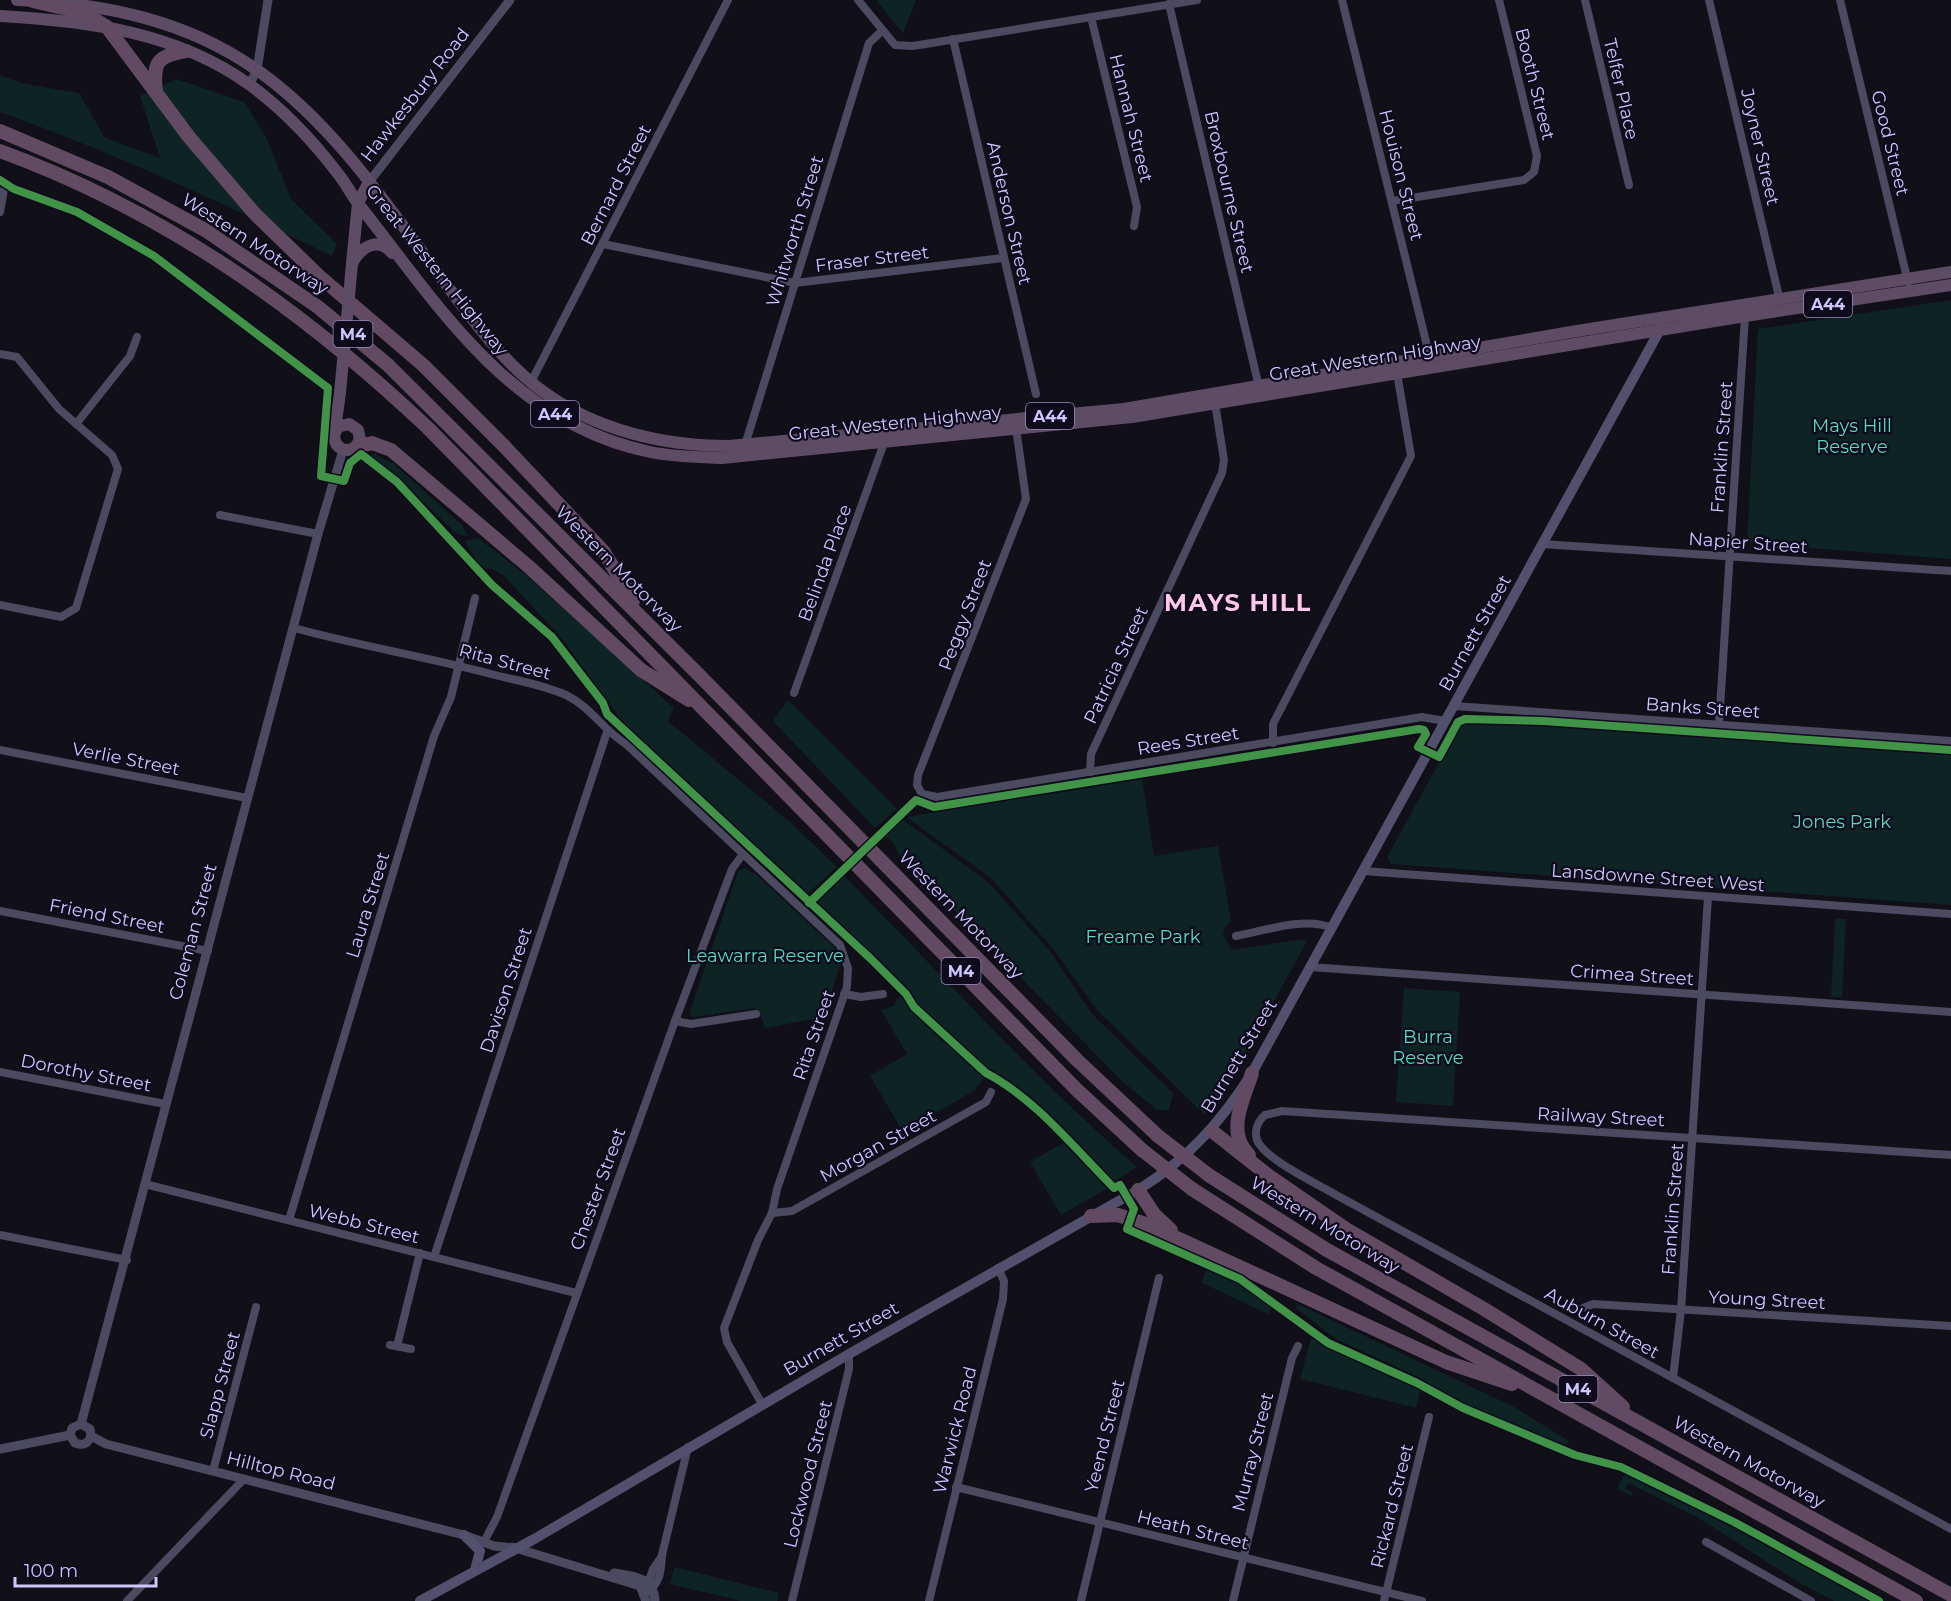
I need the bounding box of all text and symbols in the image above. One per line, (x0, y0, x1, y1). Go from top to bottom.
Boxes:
street label: Hawkesbury Road (356, 24, 474, 166)
street label: Booth Street (1510, 26, 1560, 142)
street label: Telfer Place (1599, 36, 1643, 142)
street label: Hannah Street (1104, 52, 1158, 184)
street label: Joyner Street (1736, 85, 1784, 208)
street label: Good Street (1866, 88, 1914, 198)
street label: Houison Street (1374, 107, 1428, 243)
street label: Broxbourne Street (1200, 109, 1258, 275)
street label: Bernard Street (576, 121, 656, 249)
street label: Anderson Street (982, 139, 1036, 287)
street label: Whitworth Street (762, 153, 828, 309)
street label: Great Western Highway (361, 180, 513, 360)
street label: Western Motorway (178, 188, 333, 300)
street label: Fraser Street (814, 241, 930, 277)
road number: A44 (1804, 291, 1852, 317)
road number: M4 (334, 321, 372, 347)
street label: Great Western Highway (1268, 330, 1483, 386)
street label: Franklin Street (1706, 380, 1738, 514)
road number: A44 (531, 401, 579, 427)
street label: Great Western Highway (787, 401, 1003, 445)
road number: A44 (1026, 403, 1074, 429)
park label: Mays Hill Reserve (1812, 415, 1892, 458)
street label: Western Motorway (551, 501, 687, 637)
street label: Belinda Place (794, 501, 856, 625)
street label: Napier Street (1688, 528, 1808, 558)
street label: Peggy Street (934, 556, 996, 674)
street label: Burnett Street (1434, 571, 1516, 695)
district label: MAYS HILL (1164, 588, 1312, 617)
street label: Patricia Street (1079, 603, 1153, 727)
street label: Rita Street (457, 639, 553, 685)
street label: Banks Street (1645, 693, 1761, 723)
street label: Rees Street (1136, 722, 1240, 760)
street label: Verlie Street (70, 738, 182, 780)
park label: Jones Park (1792, 811, 1891, 833)
street label: Western Motorway (894, 846, 1028, 984)
street label: Laura Street (341, 849, 395, 961)
street label: Lansdowne Street West (1550, 860, 1766, 896)
street label: Coleman Street (164, 861, 222, 1003)
street label: Friend Street (47, 894, 167, 938)
street label: Davison Street (475, 924, 537, 1056)
park label: Freame Park (1085, 926, 1201, 948)
park label: Leawarra Reserve (686, 945, 844, 967)
road number: M4 (942, 958, 980, 984)
street label: Crimea Street (1569, 960, 1695, 990)
street label: Rita Street (788, 987, 840, 1083)
street label: Burnett Street (1196, 995, 1282, 1117)
park label: Burra Reserve (1392, 1026, 1464, 1069)
street label: Dorothy Street (19, 1050, 153, 1096)
street label: Railway Street (1537, 1103, 1665, 1131)
street label: Morgan Street (816, 1105, 940, 1187)
street label: Chester Street (566, 1125, 630, 1253)
street label: Franklin Street (1657, 1142, 1689, 1276)
street label: Western Motorway (1246, 1172, 1404, 1278)
street label: Webb Street (306, 1200, 422, 1248)
street label: Auburn Street (1541, 1282, 1663, 1364)
street label: Young Street (1708, 1286, 1826, 1314)
street label: Burnett Street (780, 1297, 902, 1381)
street label: Slapp Street (195, 1329, 245, 1441)
street label: Warwick Road (929, 1364, 981, 1496)
road number: M4 (1558, 1376, 1598, 1402)
street label: Yeend Street (1080, 1377, 1130, 1495)
street label: Murray Street (1228, 1390, 1278, 1514)
street label: Lockwood Street (779, 1398, 837, 1550)
street label: Western Motorway (1669, 1411, 1829, 1513)
street label: Rickard Street (1366, 1442, 1418, 1570)
street label: Hilltop Road (224, 1447, 338, 1495)
street label: Heath Street (1135, 1505, 1251, 1555)
scale bar (15, 1550, 156, 1588)
text: 100 m (24, 1560, 78, 1582)

